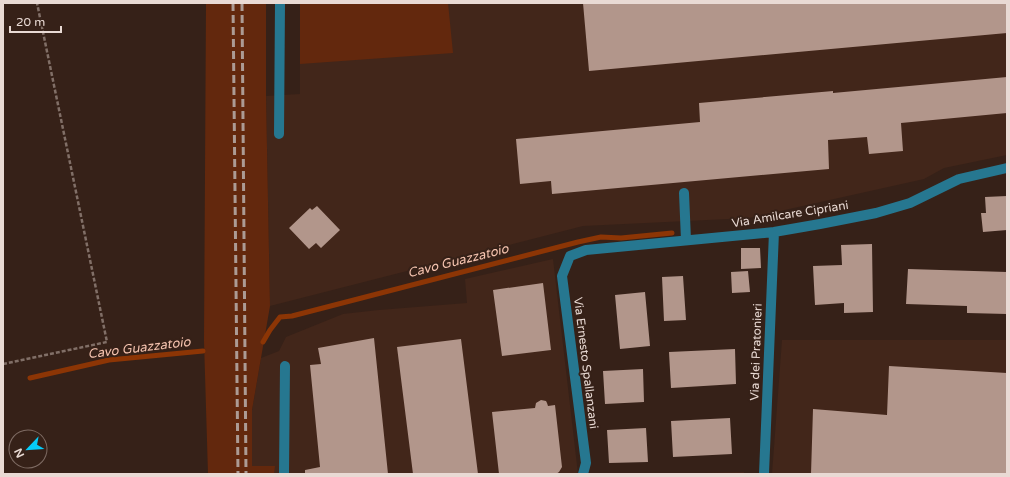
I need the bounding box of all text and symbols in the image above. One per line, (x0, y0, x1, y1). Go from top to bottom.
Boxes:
scale bar (10, 8, 61, 34)
text: 20 m (16, 15, 45, 29)
street label: Via Amilcare Cipriani (731, 198, 849, 230)
water label: Cavo Guazzatoio (406, 240, 511, 281)
street label: Via Ernesto Spallanzani (571, 296, 601, 430)
street label: Via dei Pratonieri (747, 303, 765, 401)
water label: Cavo Guazzatoio (87, 334, 192, 362)
north arrow (8, 429, 48, 469)
text: N (12, 446, 27, 460)

